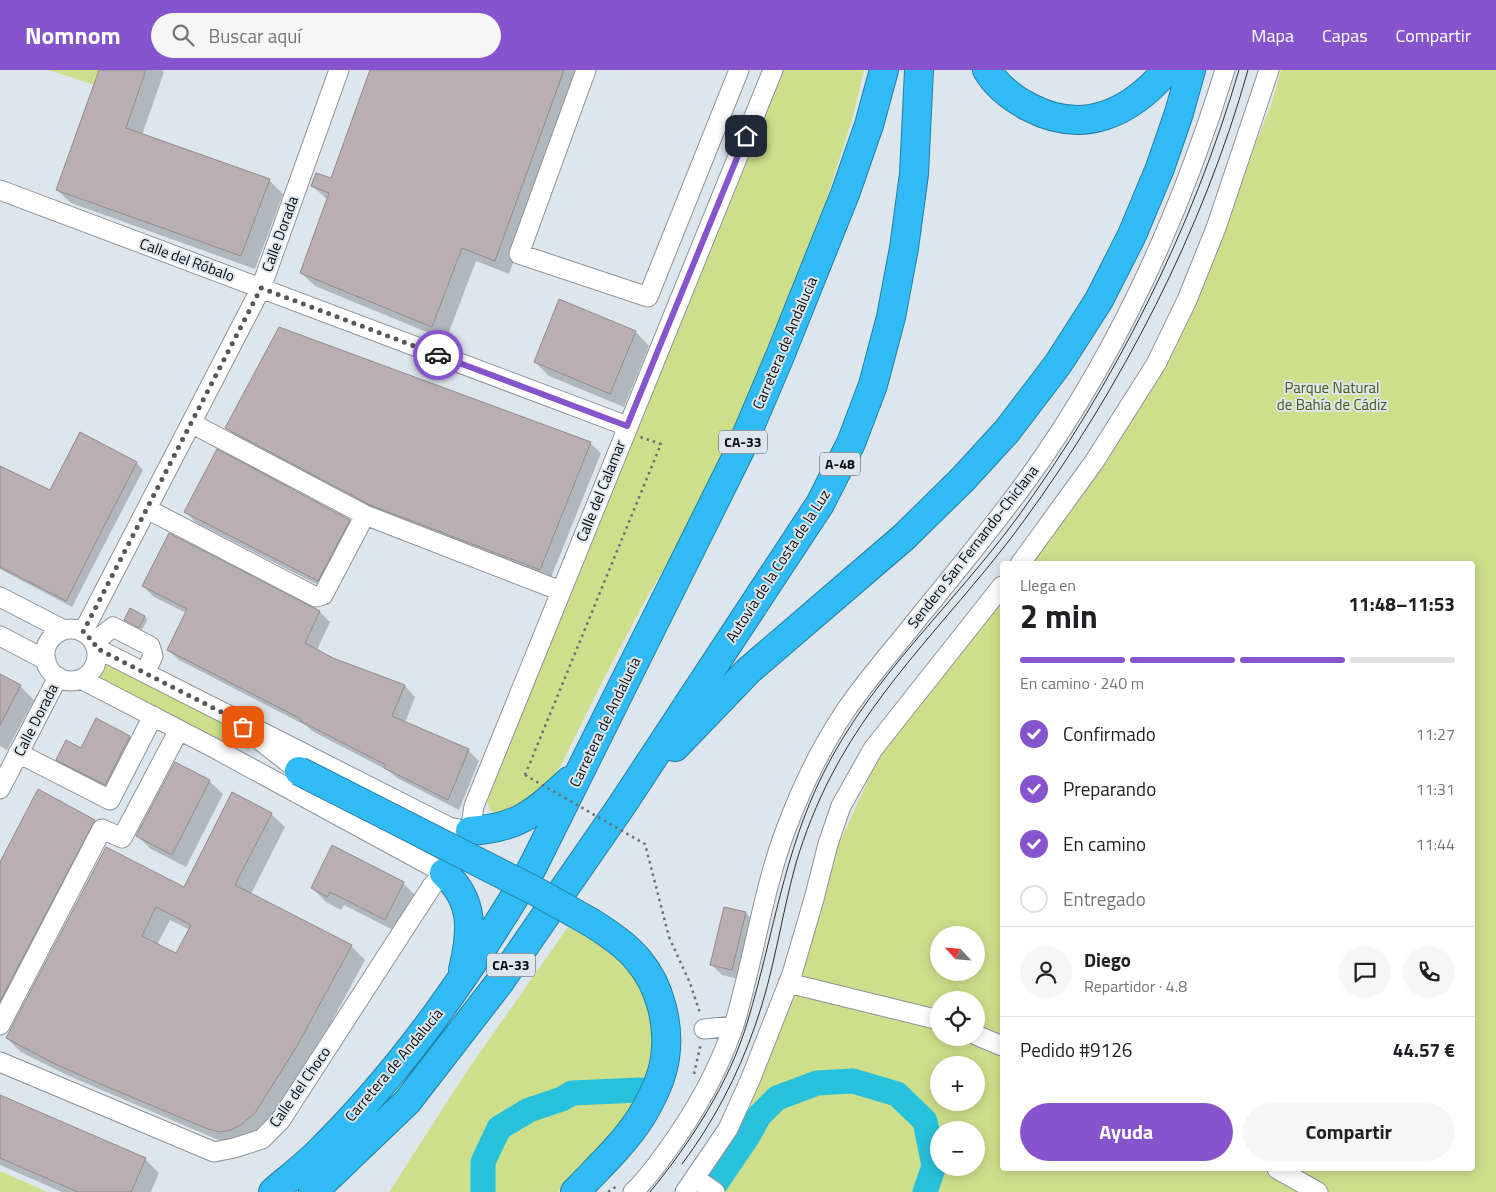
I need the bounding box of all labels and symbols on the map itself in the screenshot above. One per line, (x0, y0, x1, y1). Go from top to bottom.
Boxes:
pin (725, 115, 767, 157)
street label: Calle Dorada (255, 192, 304, 275)
street label: Calle del Róbalo (136, 232, 238, 287)
street label: Carretera de Andalucía (746, 272, 823, 413)
courier (413, 330, 463, 380)
park label: Parque Natural de Bahía de Cádiz (1277, 376, 1387, 416)
road number: CA-33 (719, 431, 767, 454)
street label: Calle del Calamar (570, 437, 631, 545)
road number: A-48 (820, 452, 860, 476)
street label: Sendero San Fernando-Chiclana (901, 460, 1044, 633)
street label: Autovía de la Costa de la Luz (719, 485, 836, 647)
street label: Carretera de Andalucía (563, 652, 646, 791)
street label: Calle Dorada (7, 679, 64, 760)
pin (222, 706, 264, 748)
north arrow (930, 926, 985, 981)
road number: CA-33 (487, 954, 535, 976)
street label: Carretera de Andalucía (339, 1002, 448, 1127)
street label: Calle del Choco (263, 1041, 336, 1132)

